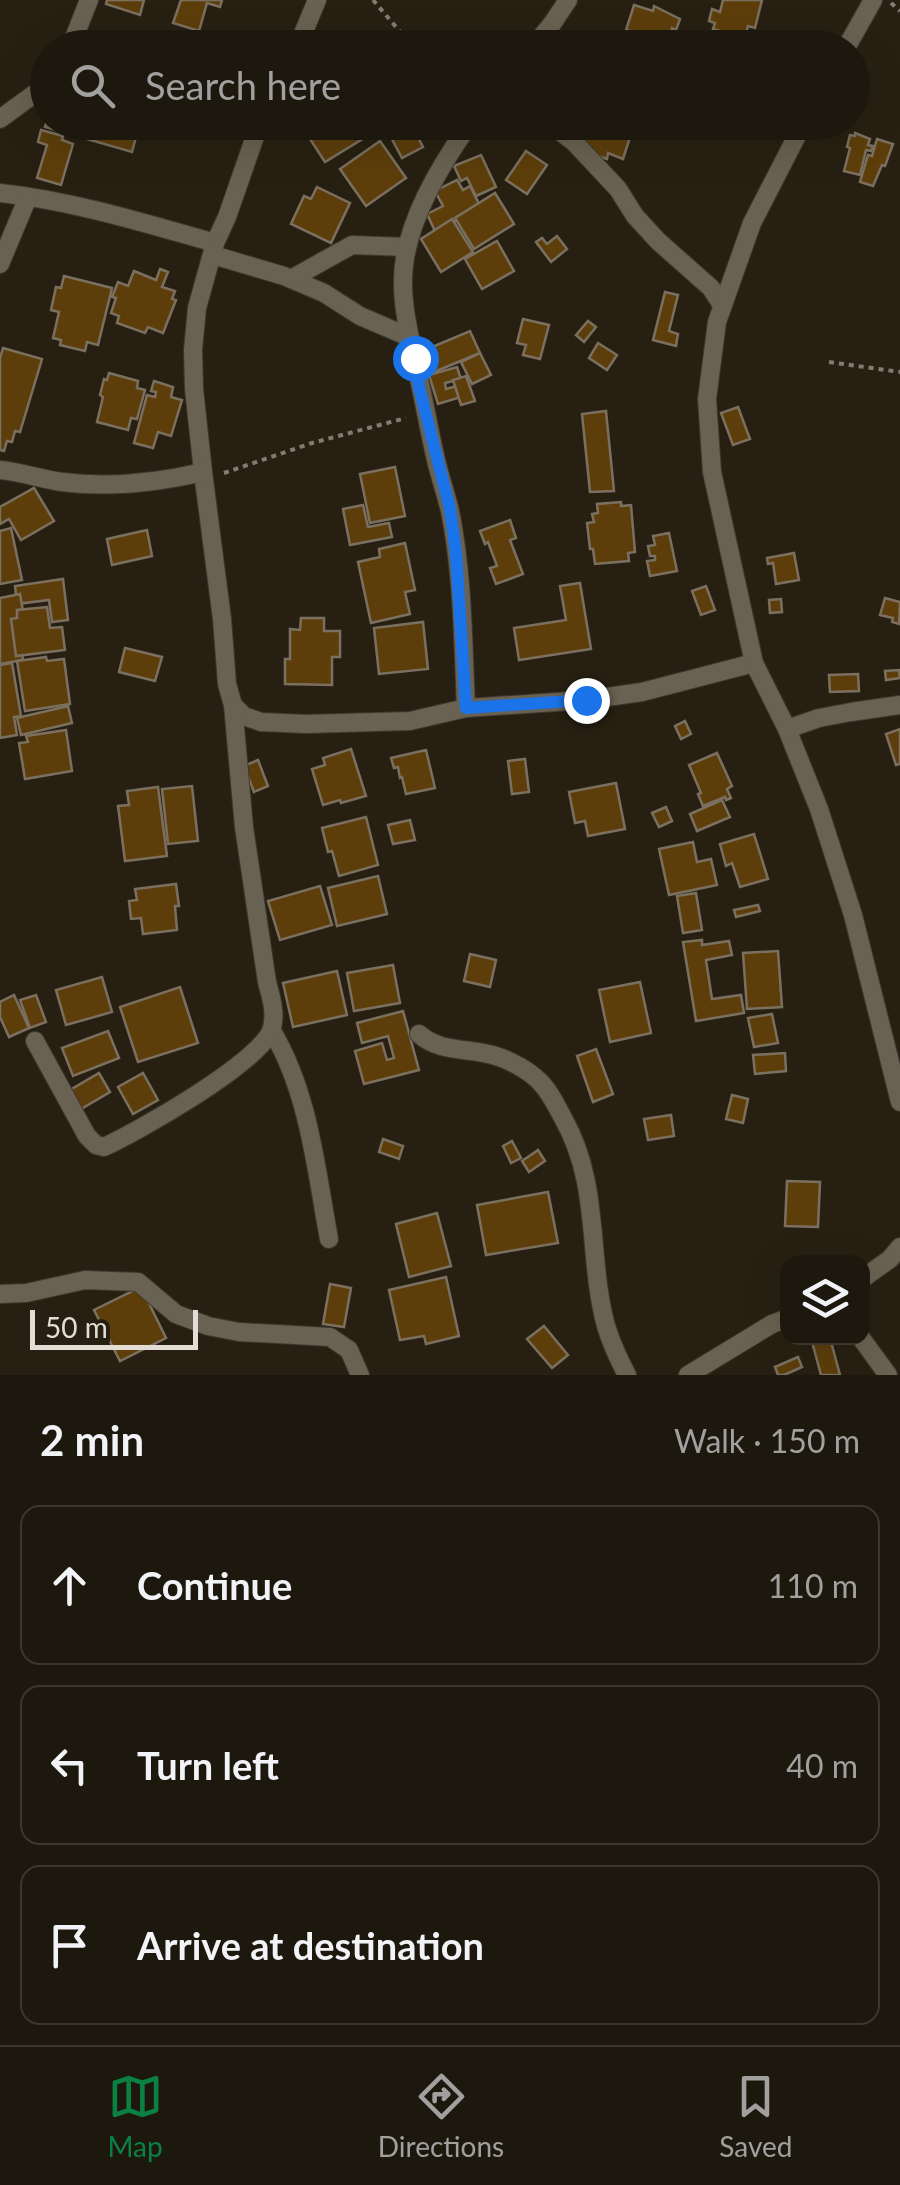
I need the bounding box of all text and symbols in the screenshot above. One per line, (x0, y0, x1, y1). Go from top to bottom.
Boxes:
search box (30, 30, 870, 140)
icon: search (65, 58, 120, 113)
text: Search here (145, 62, 341, 108)
route start (393, 336, 439, 382)
route end (564, 678, 610, 724)
map controls (780, 1255, 870, 1345)
button: layers (780, 1255, 870, 1345)
scale bar (30, 1305, 198, 1350)
text: 50 m (45, 1310, 108, 1344)
text: 2 min (40, 1415, 144, 1465)
text: Walk · 150 m (674, 1421, 860, 1460)
icon: ahead (42, 1558, 97, 1613)
text: Continue (137, 1562, 292, 1608)
text: 110 m (768, 1566, 858, 1605)
icon: left (42, 1738, 97, 1793)
text: Turn left (137, 1742, 279, 1788)
text: 40 m (786, 1746, 858, 1785)
icon: arrive (42, 1918, 97, 1973)
text: Arrive at destination (137, 1922, 484, 1968)
tab: Map (108, 2069, 163, 2163)
tab: Directions (378, 2069, 504, 2163)
tab: Saved (719, 2069, 792, 2163)

